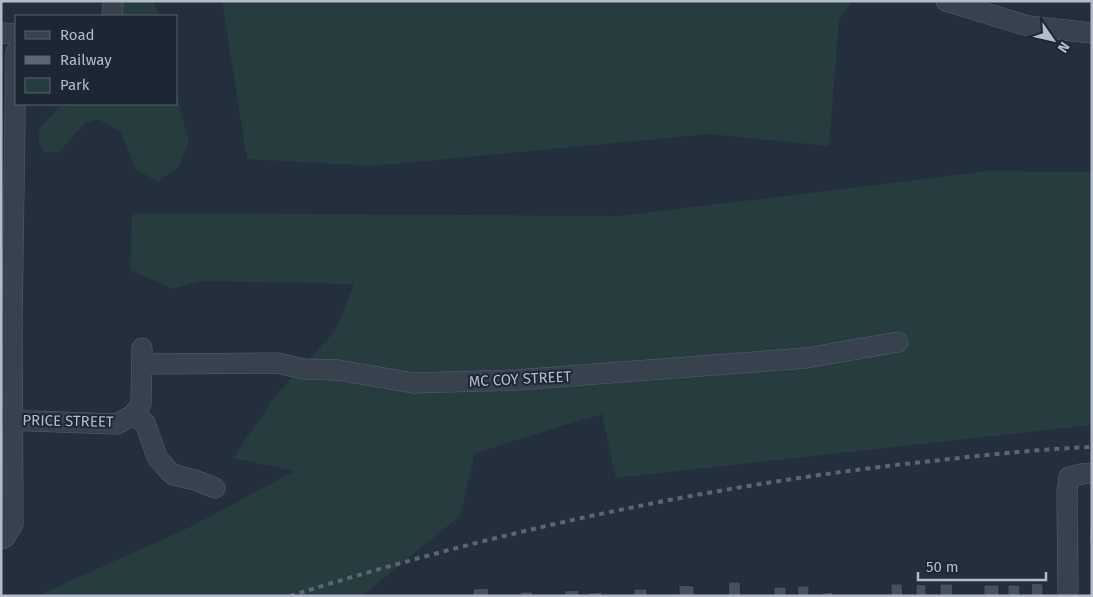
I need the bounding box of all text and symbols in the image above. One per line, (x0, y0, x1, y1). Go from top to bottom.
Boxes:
legend (15, 15, 178, 105)
north arrow (1028, 15, 1078, 65)
text: Road (60, 26, 95, 44)
text: N (1054, 38, 1073, 56)
text: Railway (60, 51, 112, 69)
text: Park (60, 76, 90, 94)
street label: MC COY STREET (468, 367, 572, 391)
street label: PRICE STREET (22, 411, 114, 431)
scale bar (918, 550, 1046, 582)
text: 50 m (926, 558, 959, 576)

